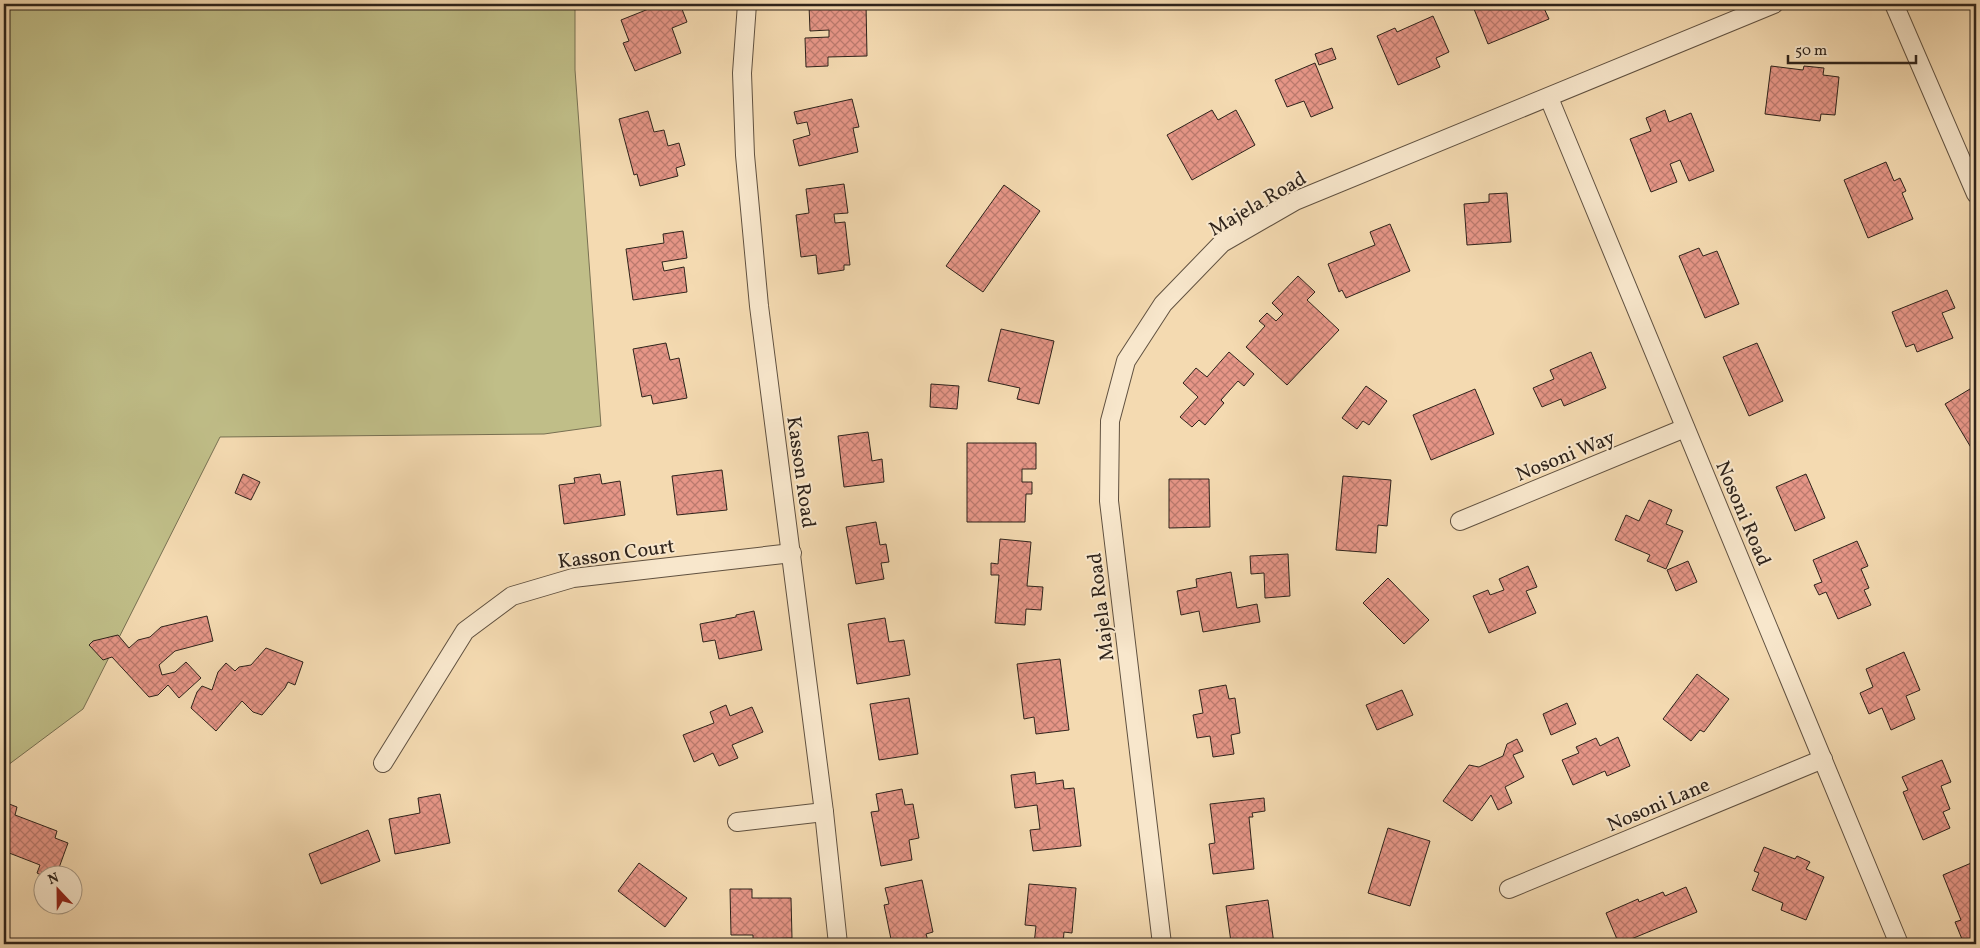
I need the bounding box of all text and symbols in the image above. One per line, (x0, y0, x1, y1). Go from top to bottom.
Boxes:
scale bar (1788, 32, 1915, 64)
text: 50 m (1795, 41, 1827, 62)
street label: Majela Road (1204, 165, 1312, 244)
street label: Kasson Road (778, 415, 822, 530)
street label: Nosoni Way (1512, 424, 1620, 489)
street label: Nosoni Road (1707, 457, 1777, 571)
street label: Kasson Court (556, 533, 676, 577)
street label: Majela Road (1081, 551, 1123, 662)
street label: Nosoni Lane (1603, 772, 1715, 840)
north arrow (32, 866, 82, 916)
text: N (45, 869, 62, 890)

